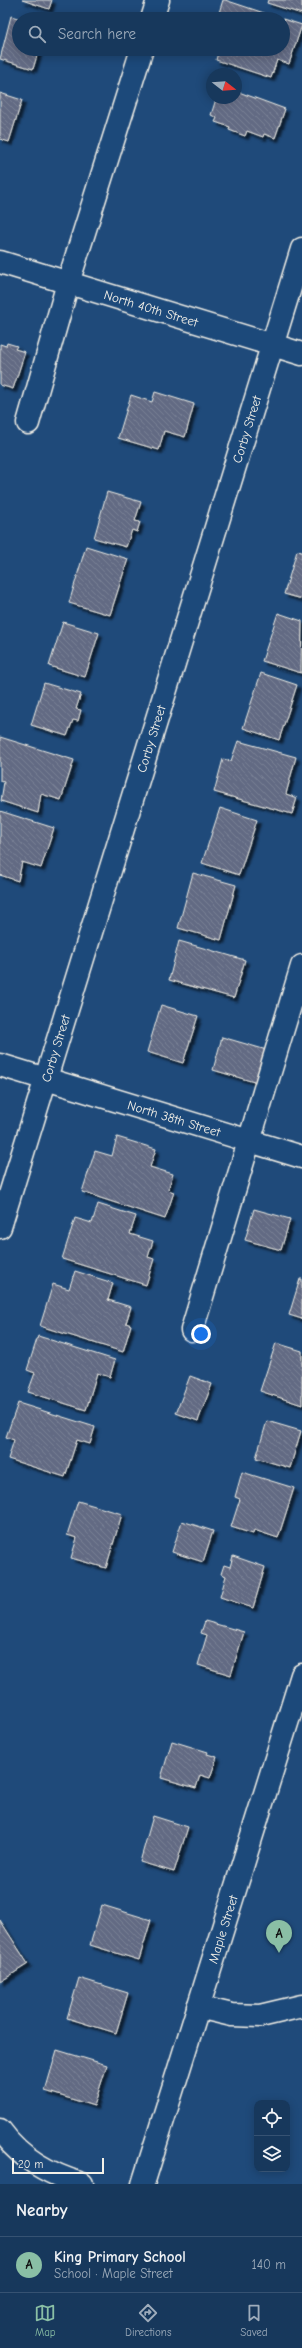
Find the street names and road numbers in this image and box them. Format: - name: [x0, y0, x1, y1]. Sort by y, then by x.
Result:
- street label: North 40th Street: [102, 287, 201, 330]
- street label: Corby Street: [229, 393, 265, 465]
- street label: Corby Street: [134, 702, 169, 774]
- street label: Corby Street: [38, 1012, 73, 1084]
- street label: North 38th Street: [126, 1097, 224, 1140]
- street label: Maple Street: [205, 1892, 241, 1965]

